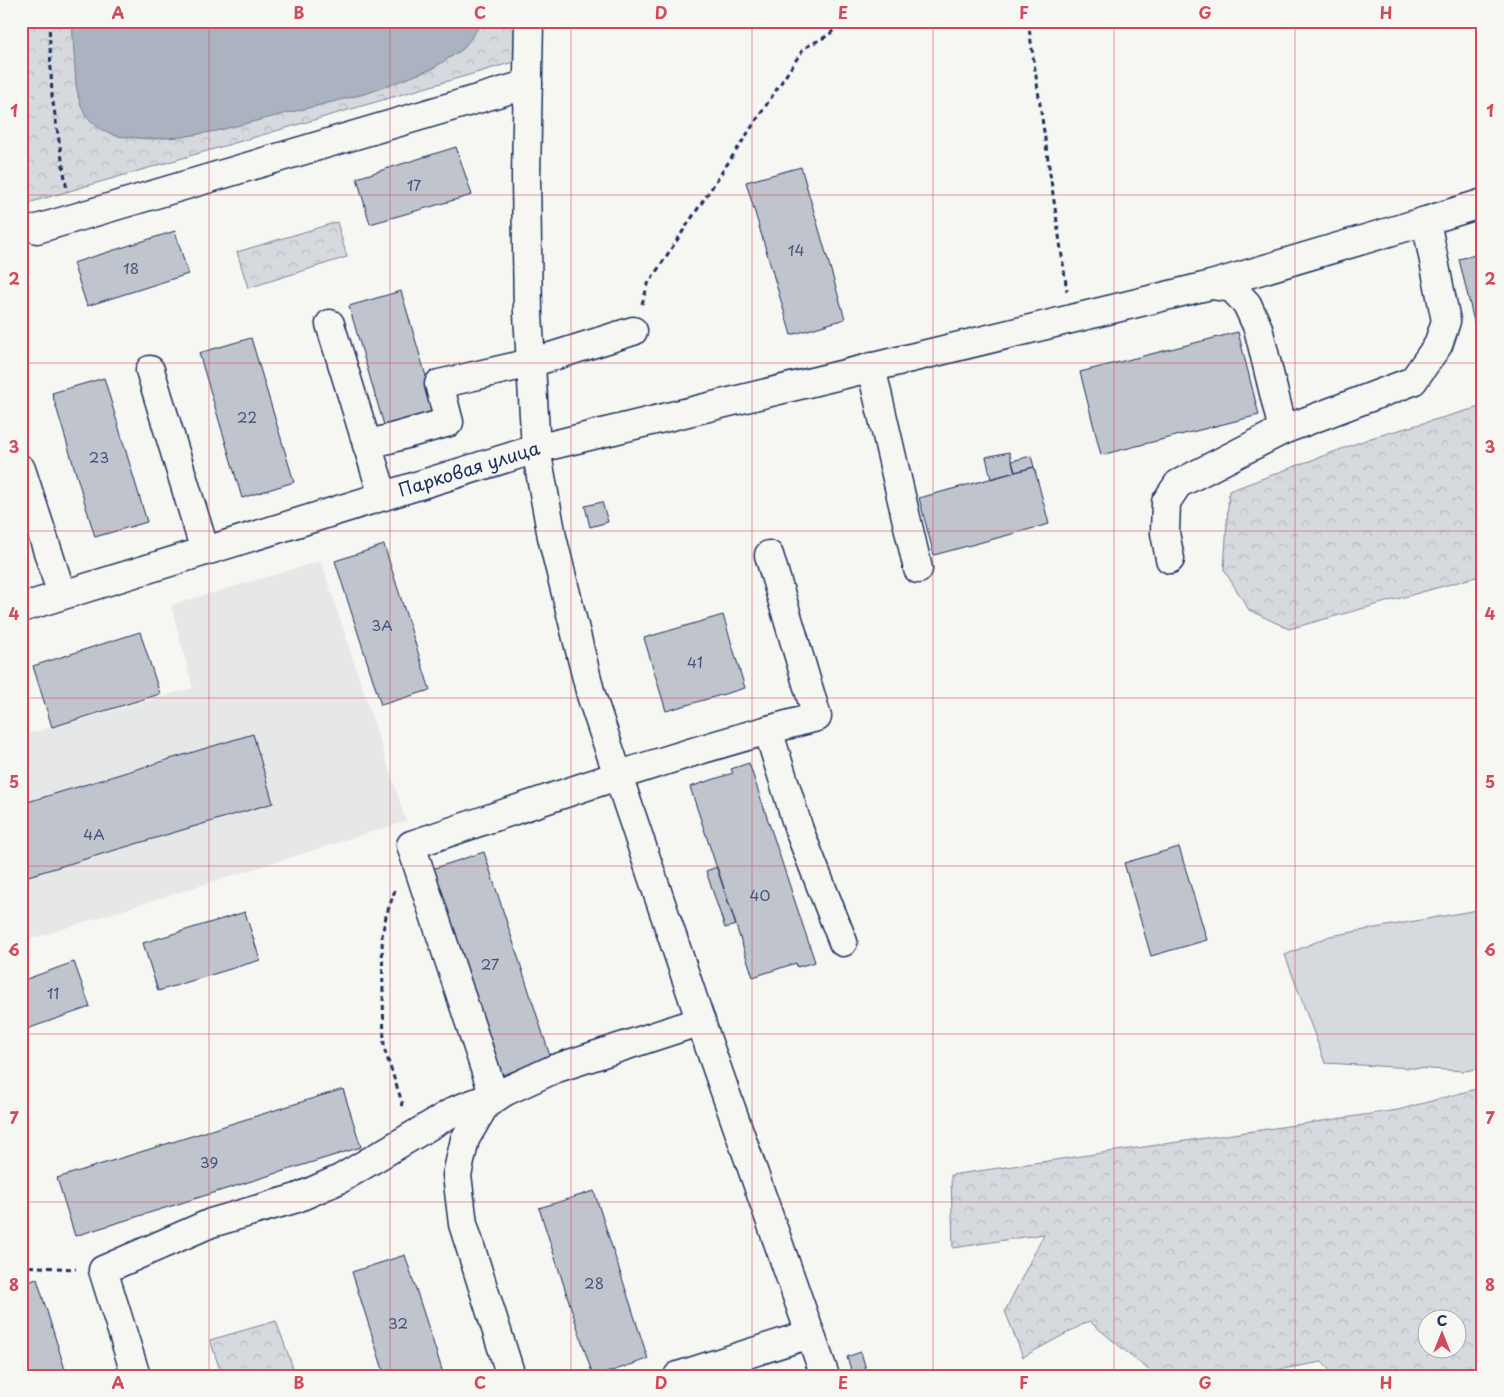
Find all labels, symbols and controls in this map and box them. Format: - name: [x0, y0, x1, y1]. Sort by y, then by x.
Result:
- text: A: [112, 0, 125, 24]
- text: B: [294, 0, 305, 24]
- text: C: [474, 0, 486, 24]
- text: D: [655, 0, 667, 24]
- text: E: [838, 0, 848, 24]
- text: F: [1019, 0, 1029, 24]
- text: G: [1198, 0, 1212, 24]
- text: H: [1380, 0, 1392, 24]
- text: 1: [10, 98, 18, 122]
- text: 1: [1486, 98, 1494, 122]
- house number: 17: [407, 173, 421, 196]
- house number: 14: [788, 238, 804, 261]
- house number: 18: [123, 256, 139, 279]
- text: 2: [8, 266, 20, 290]
- text: 2: [1484, 266, 1496, 290]
- house number: 22: [237, 405, 257, 428]
- street label: Парковая улица: [395, 433, 543, 503]
- text: 3: [9, 434, 19, 458]
- text: 3: [1485, 434, 1495, 458]
- house number: 23: [89, 445, 109, 468]
- text: 4: [9, 601, 20, 625]
- text: 4: [1485, 601, 1496, 625]
- house number: 3А: [371, 613, 393, 636]
- house number: 41: [687, 650, 703, 673]
- text: 5: [9, 769, 19, 793]
- text: 5: [1485, 769, 1495, 793]
- house number: 4А: [83, 822, 105, 845]
- house number: 40: [750, 883, 770, 906]
- text: 6: [8, 937, 20, 961]
- text: 6: [1484, 937, 1496, 961]
- house number: 27: [481, 952, 500, 975]
- house number: 11: [47, 981, 59, 1004]
- text: 7: [9, 1105, 19, 1129]
- text: 7: [1485, 1105, 1495, 1129]
- house number: 39: [200, 1150, 218, 1173]
- house number: 28: [584, 1271, 604, 1294]
- text: 8: [9, 1272, 19, 1296]
- text: 8: [1485, 1272, 1495, 1296]
- north arrow: [1416, 1310, 1466, 1360]
- text: С: [1437, 1310, 1447, 1331]
- house number: 32: [388, 1311, 408, 1334]
- text: A: [112, 1370, 125, 1394]
- text: B: [294, 1370, 305, 1394]
- text: C: [474, 1370, 486, 1394]
- text: D: [655, 1370, 667, 1394]
- text: E: [838, 1370, 848, 1394]
- text: F: [1019, 1370, 1029, 1394]
- text: G: [1198, 1370, 1212, 1394]
- text: H: [1380, 1370, 1392, 1394]

